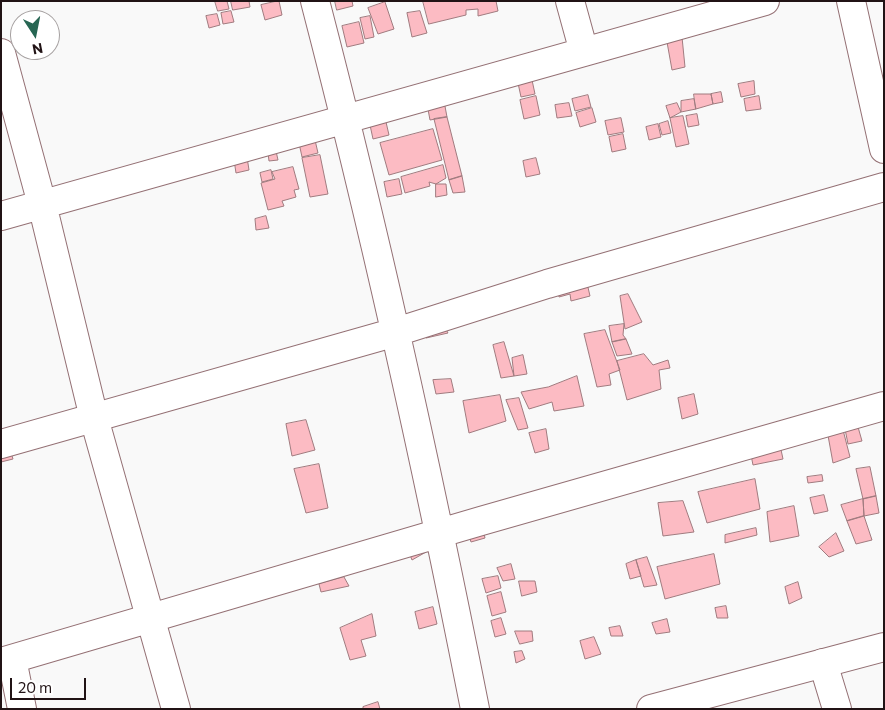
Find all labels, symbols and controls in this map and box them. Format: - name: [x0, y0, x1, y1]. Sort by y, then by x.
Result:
- north arrow: [10, 10, 60, 60]
- text: N: [31, 40, 45, 59]
- scale bar: [12, 668, 89, 700]
- text: 20 m: [18, 678, 52, 696]

